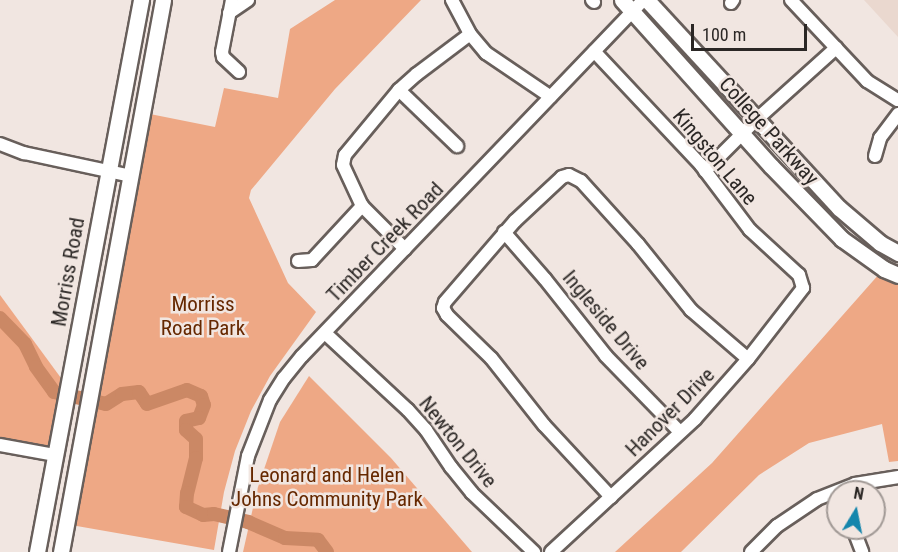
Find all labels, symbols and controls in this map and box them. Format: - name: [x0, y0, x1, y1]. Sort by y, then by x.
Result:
- scale bar: [694, 12, 810, 50]
- text: 100 m: [702, 24, 746, 45]
- street label: College Parkway: [714, 72, 824, 190]
- street label: Kingston Lane: [667, 104, 763, 210]
- street label: Timber Creek Road: [321, 177, 449, 307]
- street label: Morriss Road: [46, 216, 90, 328]
- street label: Ingleside Drive: [557, 265, 655, 375]
- park label: Morriss Road Park: [161, 291, 245, 341]
- street label: Hanover Drive: [620, 362, 720, 462]
- street label: Newton Drive: [414, 391, 502, 493]
- park label: Leonard and Helen Johns Community Park: [231, 462, 423, 512]
- north arrow: [826, 480, 886, 540]
- text: N: [852, 484, 865, 504]

